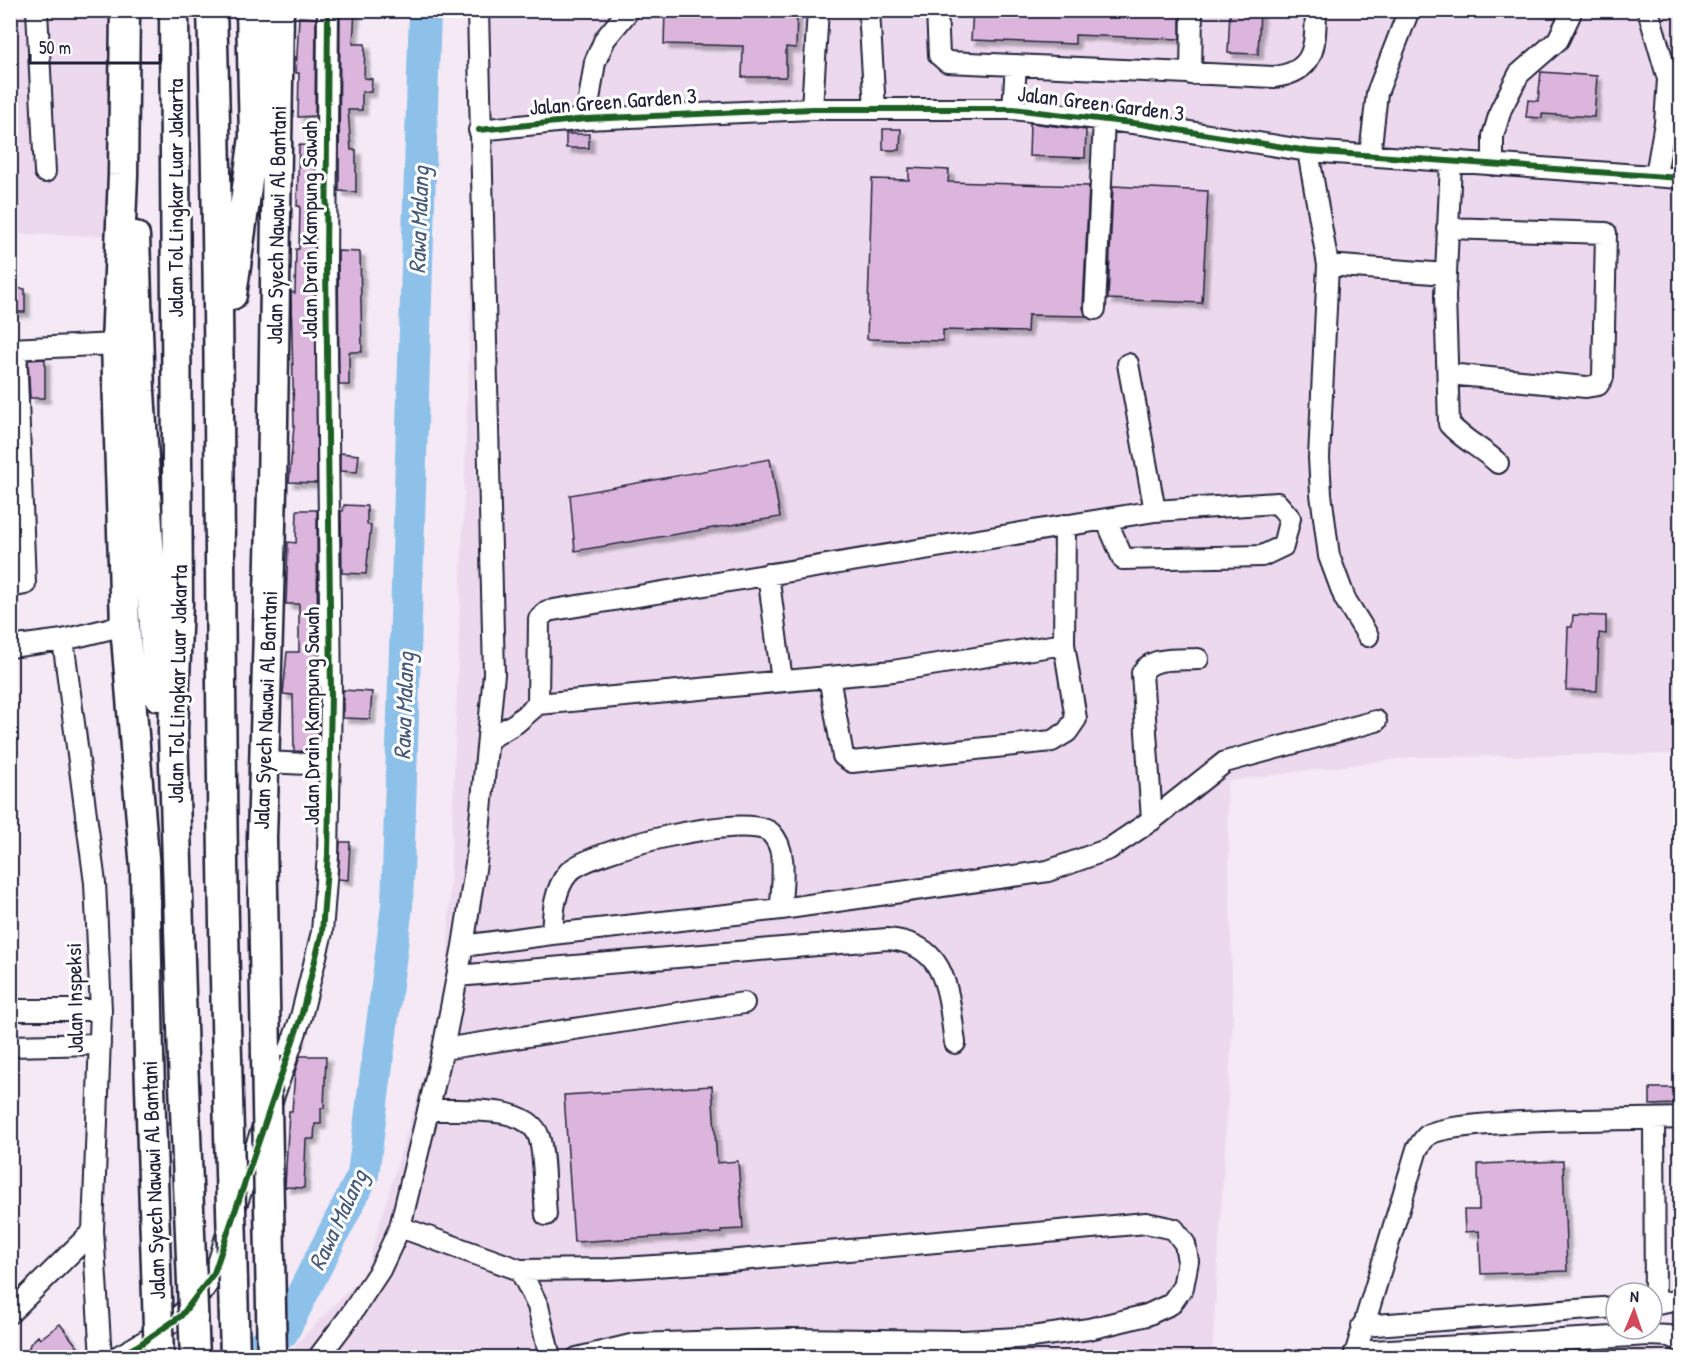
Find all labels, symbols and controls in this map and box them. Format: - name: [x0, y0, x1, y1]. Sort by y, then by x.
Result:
- scale bar: [30, 27, 160, 65]
- text: 50 m: [39, 35, 71, 60]
- street label: Jalan Tol Lingkar Luar Jakarta: [160, 78, 190, 317]
- street label: Jalan Green Garden 3: [1016, 78, 1186, 128]
- street label: Jalan Green Garden 3: [528, 80, 698, 122]
- street label: Jalan Syech Nawawi Al Bantani: [259, 105, 293, 345]
- street label: Jalan Drain Kampung Sawah: [294, 121, 324, 339]
- water label: Rawa Malang: [400, 164, 437, 274]
- street label: Jalan Tol Lingkar Luar Jakarta: [160, 564, 194, 804]
- street label: Jalan Syech Nawawi Al Bantani: [246, 590, 284, 830]
- street label: Jalan Drain Kampung Sawah: [296, 607, 326, 825]
- water label: Rawa Malang: [385, 650, 422, 760]
- street label: Jalan Inspeksi: [58, 942, 90, 1054]
- street label: Jalan Syech Nawawi Al Bantani: [134, 1060, 172, 1300]
- water label: Rawa Malang: [300, 1163, 376, 1275]
- north arrow: [1604, 1281, 1664, 1341]
- text: N: [1630, 1285, 1640, 1307]

